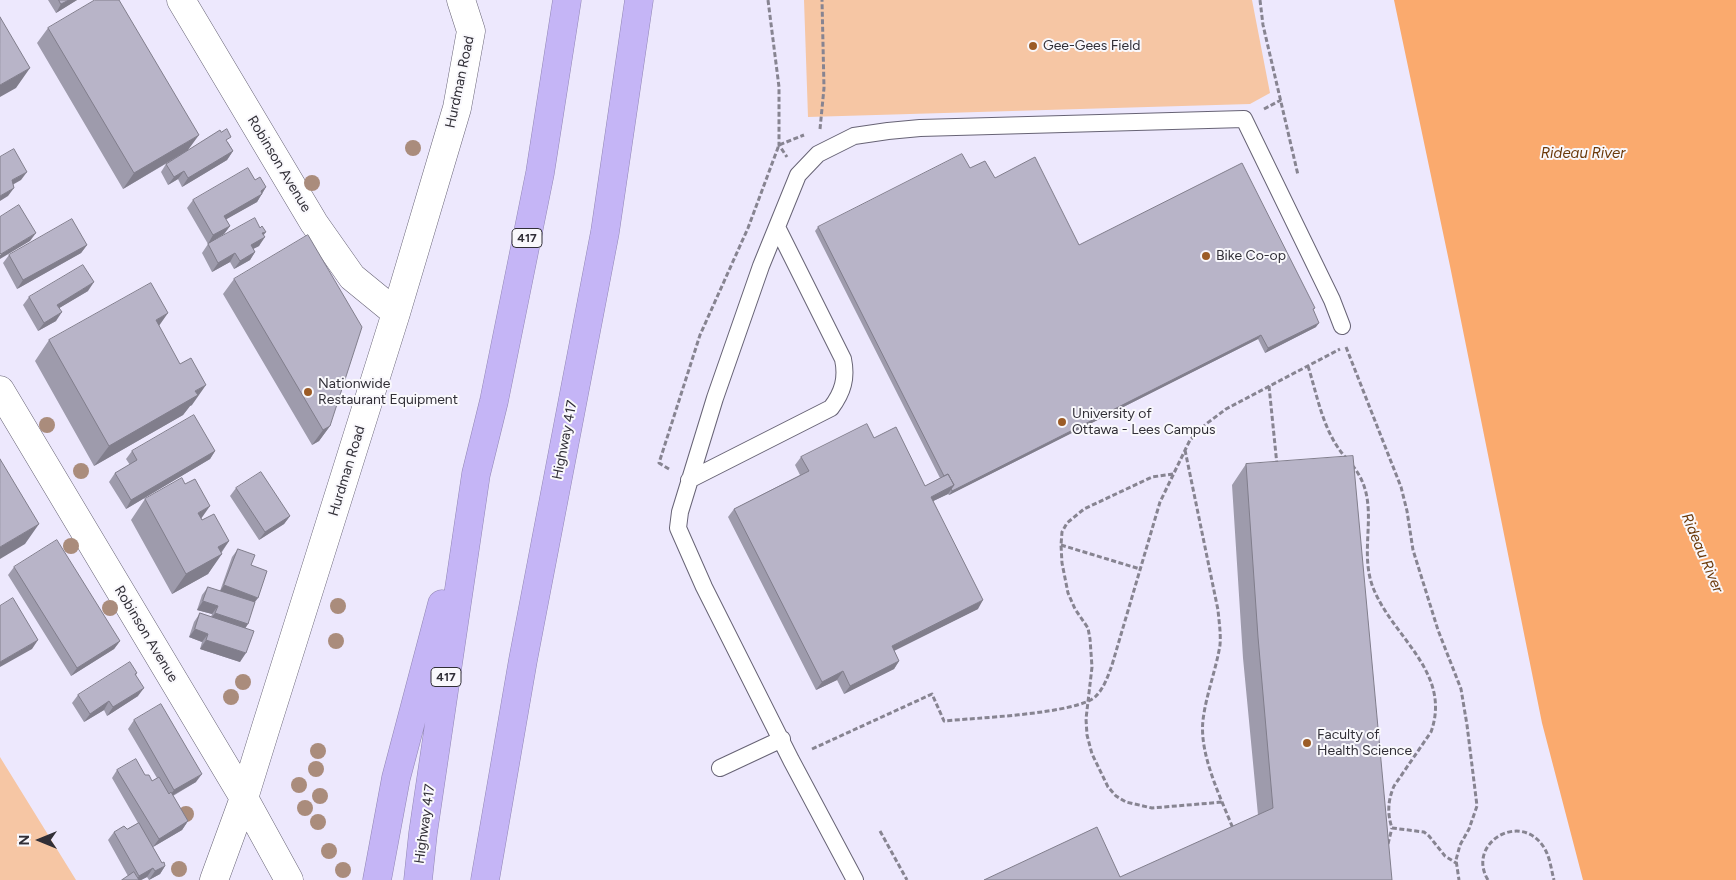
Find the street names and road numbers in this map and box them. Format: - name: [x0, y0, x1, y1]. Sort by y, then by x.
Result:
- street label: Hurdman Road: [442, 34, 478, 130]
- street label: Robinson Avenue: [244, 113, 314, 215]
- road number: 417: [512, 228, 542, 248]
- street label: Highway 417: [549, 399, 581, 481]
- street label: Hurdman Road: [325, 424, 369, 518]
- street label: Robinson Avenue: [111, 583, 181, 685]
- road number: 417: [431, 668, 461, 686]
- street label: Highway 417: [411, 783, 439, 865]

